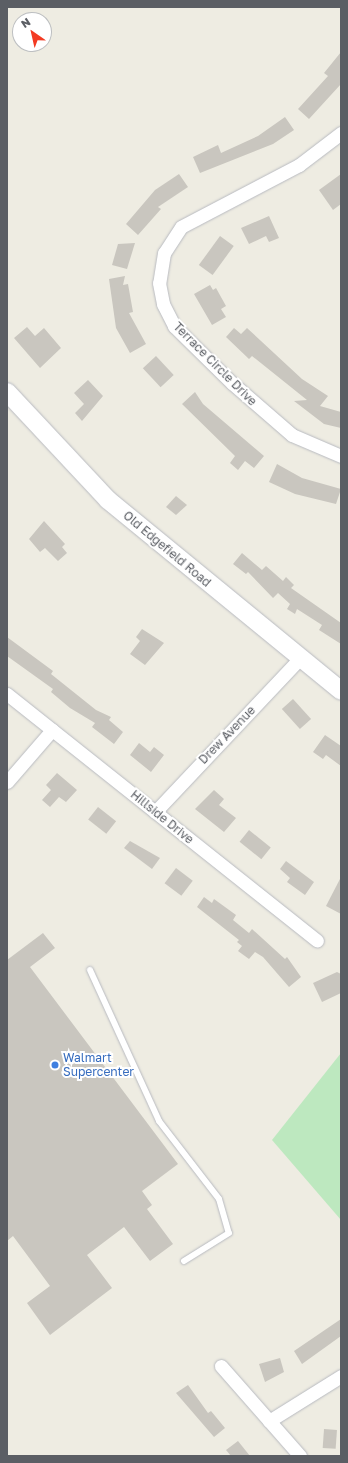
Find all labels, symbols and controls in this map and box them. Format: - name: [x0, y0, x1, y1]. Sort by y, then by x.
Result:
- north arrow: [12, 12, 52, 52]
- text: N: [18, 15, 33, 30]
- street label: Terrace Circle Drive: [170, 319, 260, 409]
- street label: Old Edgefield Road: [120, 508, 214, 590]
- street label: Drew Avenue: [196, 703, 258, 767]
- street label: Hillside Drive: [128, 787, 196, 847]
- place label: Walmart Supercenter: [63, 1051, 134, 1079]
- marker: Walmart Supercenter: [50, 1060, 60, 1070]

